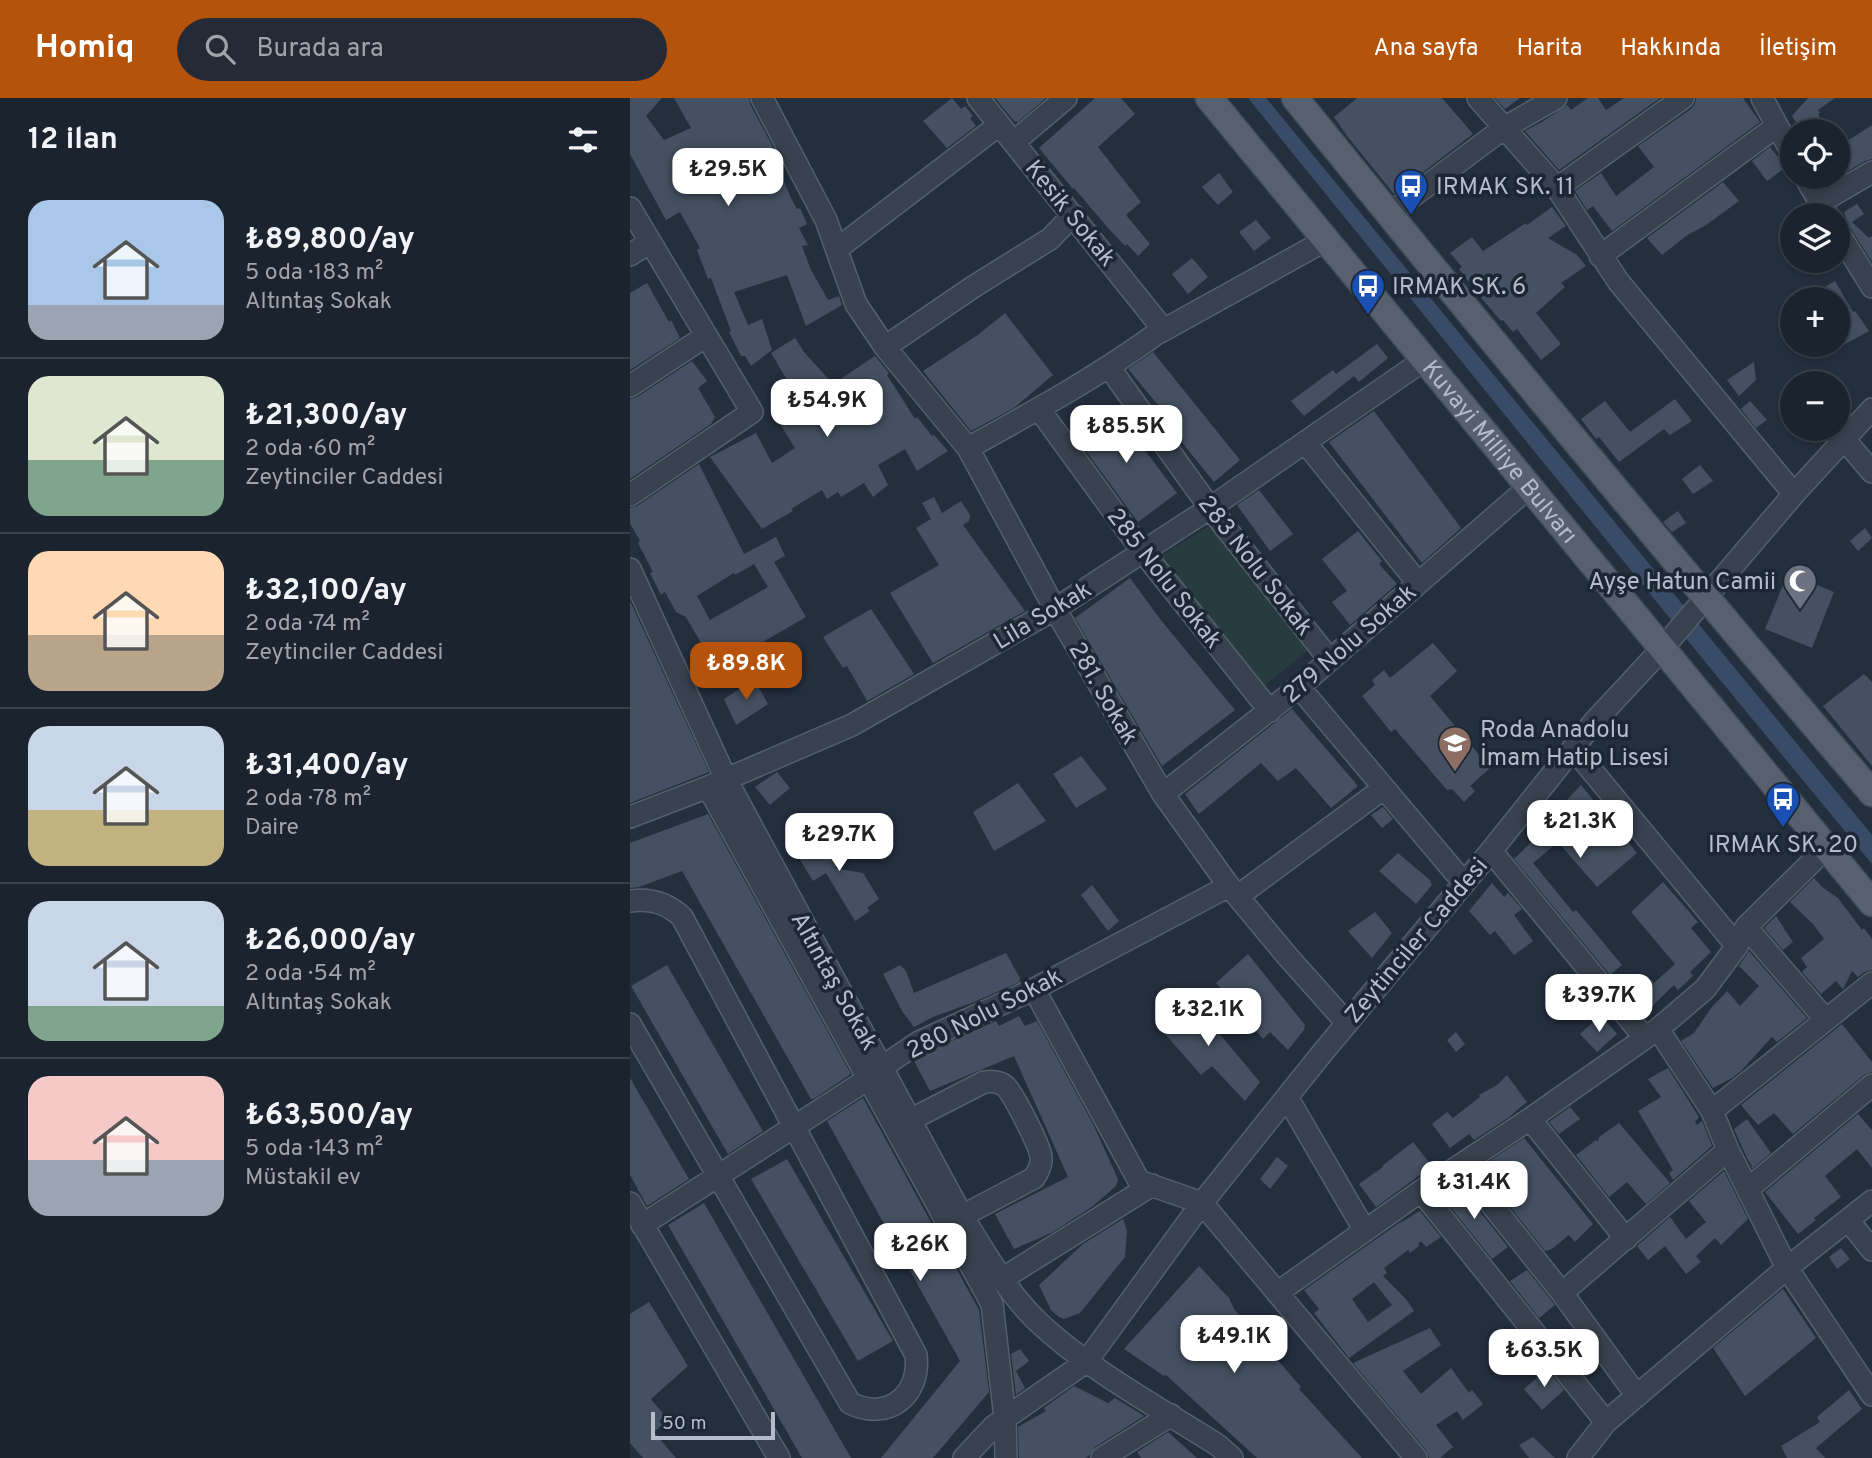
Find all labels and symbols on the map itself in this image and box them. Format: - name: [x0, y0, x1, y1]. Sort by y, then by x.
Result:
- pin: ₺29.5K: [671, 148, 785, 208]
- street label: Kesik Sokak: [1017, 155, 1122, 274]
- bus stop icon: IRMAK SK. 11: [1392, 167, 1430, 216]
- place label: IRMAK SK. 11: [1436, 173, 1574, 203]
- bus stop icon: IRMAK SK. 6: [1349, 267, 1387, 316]
- place label: IRMAK SK. 6: [1392, 273, 1526, 303]
- street label: Kuvayi Milliye Bulvarı: [1414, 355, 1583, 551]
- pin: ₺54.9K: [770, 380, 884, 439]
- pin: ₺85.5K: [1069, 406, 1183, 465]
- street label: 283 Nolu Sokak: [1190, 490, 1319, 643]
- street label: 285 Nolu Sokak: [1099, 503, 1228, 656]
- mosque icon: Ayşe Hatun Camii: [1781, 562, 1819, 611]
- place label: Ayşe Hatun Camii: [1588, 568, 1776, 598]
- street label: Lila Sokak: [989, 576, 1097, 658]
- street label: 279 Nolu Sokak: [1277, 578, 1423, 711]
- street label: 281. Sokak: [1061, 637, 1144, 751]
- pin: ₺89.8K: [689, 642, 803, 702]
- place label: Roda Anadolu İmam Hatip Lisesi: [1480, 716, 1669, 774]
- school or university icon: Roda Anadolu İmam Hatip Lisesi: [1436, 724, 1474, 773]
- bus stop icon: IRMAK SK. 20: [1764, 780, 1802, 829]
- pin: ₺21.3K: [1523, 800, 1637, 860]
- pin: ₺29.7K: [782, 814, 896, 873]
- place label: IRMAK SK. 20: [1708, 831, 1858, 861]
- street label: Zeytinciler Caddesi: [1339, 852, 1496, 1030]
- street label: Altıntaş Sokak: [783, 908, 884, 1056]
- street label: 280 Nolu Sokak: [902, 963, 1068, 1067]
- pin: ₺39.7K: [1542, 974, 1656, 1034]
- pin: ₺32.1K: [1151, 988, 1265, 1048]
- pin: ₺31.4K: [1417, 1162, 1531, 1221]
- pin: ₺26K: [879, 1224, 961, 1283]
- pin: ₺49.1K: [1177, 1316, 1291, 1375]
- pin: ₺63.5K: [1487, 1330, 1601, 1389]
- scale bar: [651, 1409, 775, 1441]

